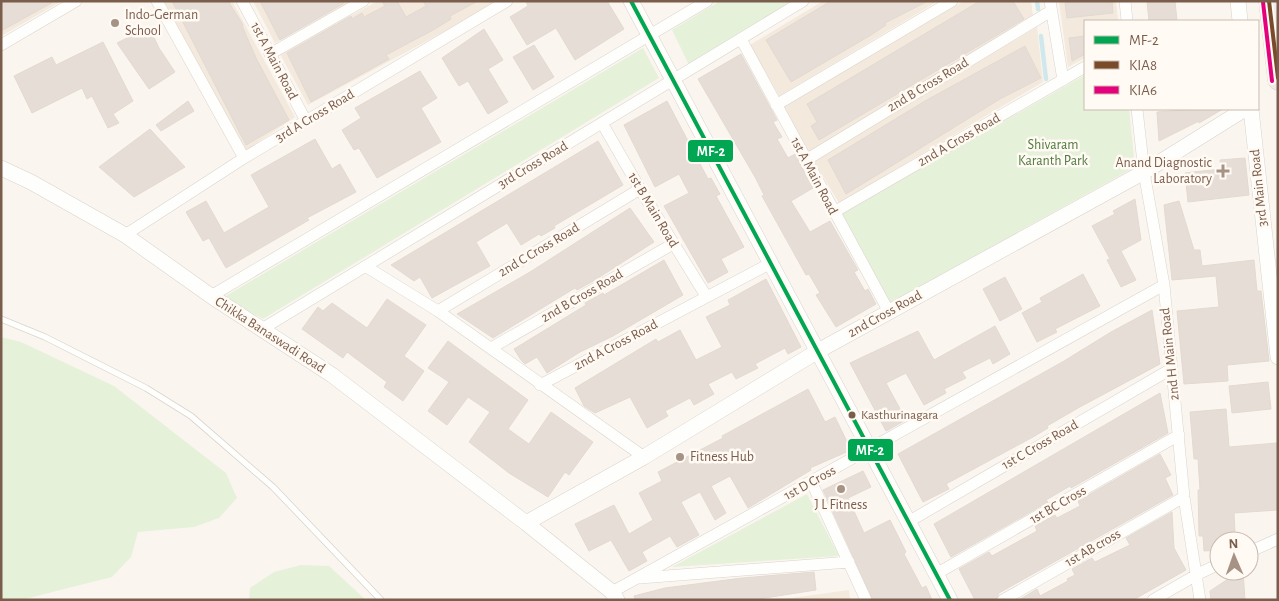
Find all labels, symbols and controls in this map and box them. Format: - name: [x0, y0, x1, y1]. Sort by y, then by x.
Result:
- place label: Indo-German School: [125, 8, 198, 38]
- marker: Indo-German School: [109, 17, 121, 29]
- street label: 1st A Main Road: [248, 20, 300, 102]
- legend: [1084, 20, 1259, 110]
- text: MF-2: [1129, 33, 1159, 48]
- street label: 2nd B Cross Road: [885, 55, 971, 115]
- text: KIA8: [1129, 58, 1157, 73]
- text: KIA6: [1129, 83, 1157, 98]
- street label: 3rd A Cross Road: [273, 87, 357, 145]
- street label: 2nd A Cross Road: [915, 111, 1003, 169]
- street label: 1st A Main Road: [788, 135, 840, 217]
- park label: Shivaram Karanth Park: [1018, 138, 1089, 168]
- street label: 3rd Cross Road: [496, 139, 570, 191]
- line badge: MF-2: [687, 139, 734, 163]
- text: MF-2: [697, 145, 726, 159]
- street label: 3rd Main Road: [1248, 148, 1270, 228]
- place label: Anand Diagnostic Laboratory: [1115, 156, 1213, 186]
- marker: Anand Diagnostic Laboratory: [1216, 164, 1230, 178]
- street label: 1st B Main Road: [625, 170, 681, 250]
- street label: 2nd C Cross Road: [496, 220, 582, 280]
- street label: 2nd B Cross Road: [539, 267, 625, 325]
- street label: 2nd Cross Road: [846, 288, 924, 340]
- street label: Chikka Banaswadi Road: [212, 294, 328, 376]
- street label: 2nd H Main Road: [1158, 307, 1182, 401]
- street label: 2nd A Cross Road: [572, 317, 660, 373]
- place label: Kasthurinagara: [861, 409, 938, 422]
- marker: Kasthurinagara: [847, 410, 857, 420]
- street label: 1st C Cross Road: [1000, 418, 1080, 472]
- line badge: MF-2: [847, 438, 894, 462]
- text: MF-2: [856, 444, 885, 458]
- place label: Fitness Hub: [690, 450, 754, 464]
- marker: Fitness Hub: [674, 451, 686, 463]
- street label: 1st D Cross: [782, 463, 838, 503]
- marker: J L Fitness: [835, 483, 847, 495]
- street label: 1st BC Cross: [1027, 483, 1089, 527]
- place label: J L Fitness: [815, 498, 867, 512]
- street label: 1st AB cross: [1063, 527, 1123, 569]
- north arrow: [1209, 531, 1259, 581]
- text: N: [1228, 537, 1239, 551]

